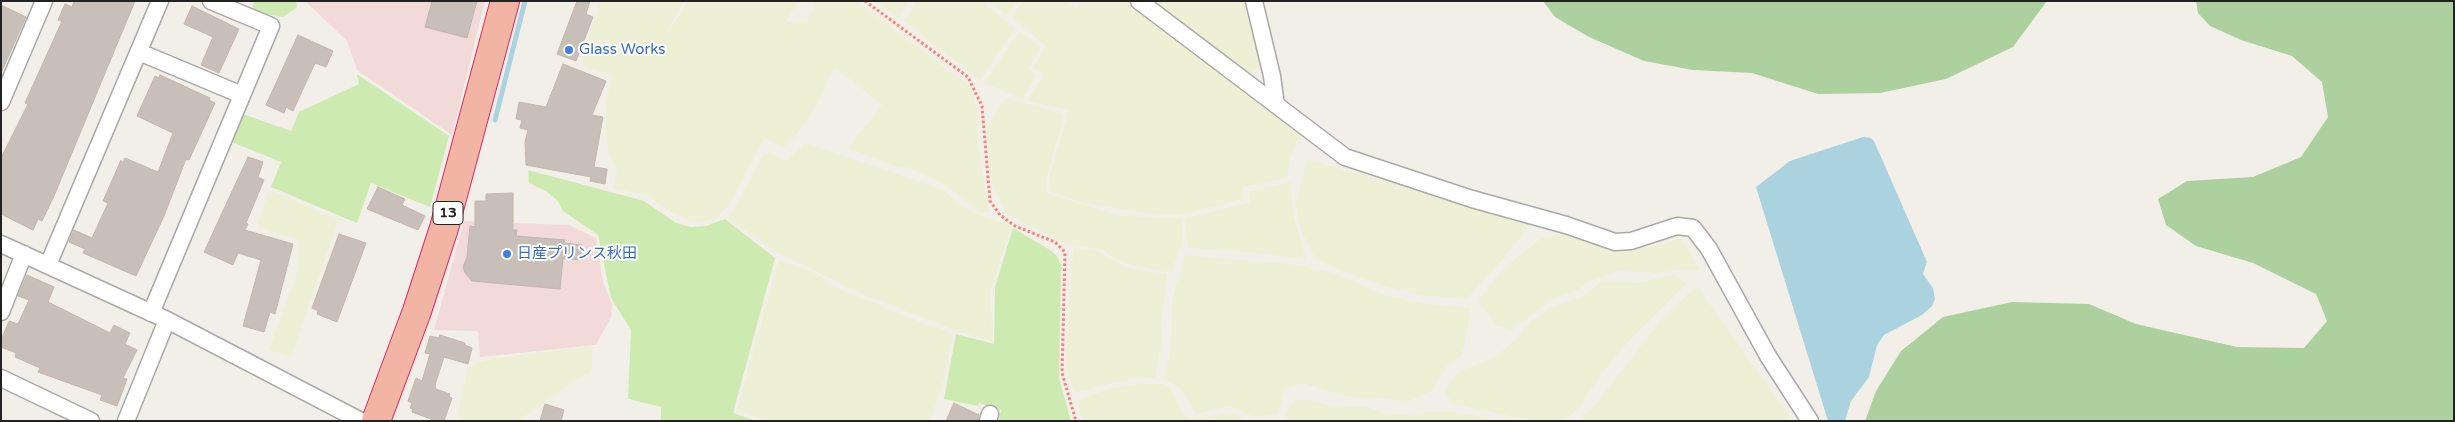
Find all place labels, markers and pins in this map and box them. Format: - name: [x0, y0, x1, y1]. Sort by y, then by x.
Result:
- place label: Glass Works: [579, 41, 665, 59]
- marker: Glass Works: [563, 44, 575, 56]
- place label: 日産プリンス秋田: [517, 245, 637, 263]
- marker: 日産プリンス秋田: [501, 248, 513, 260]

